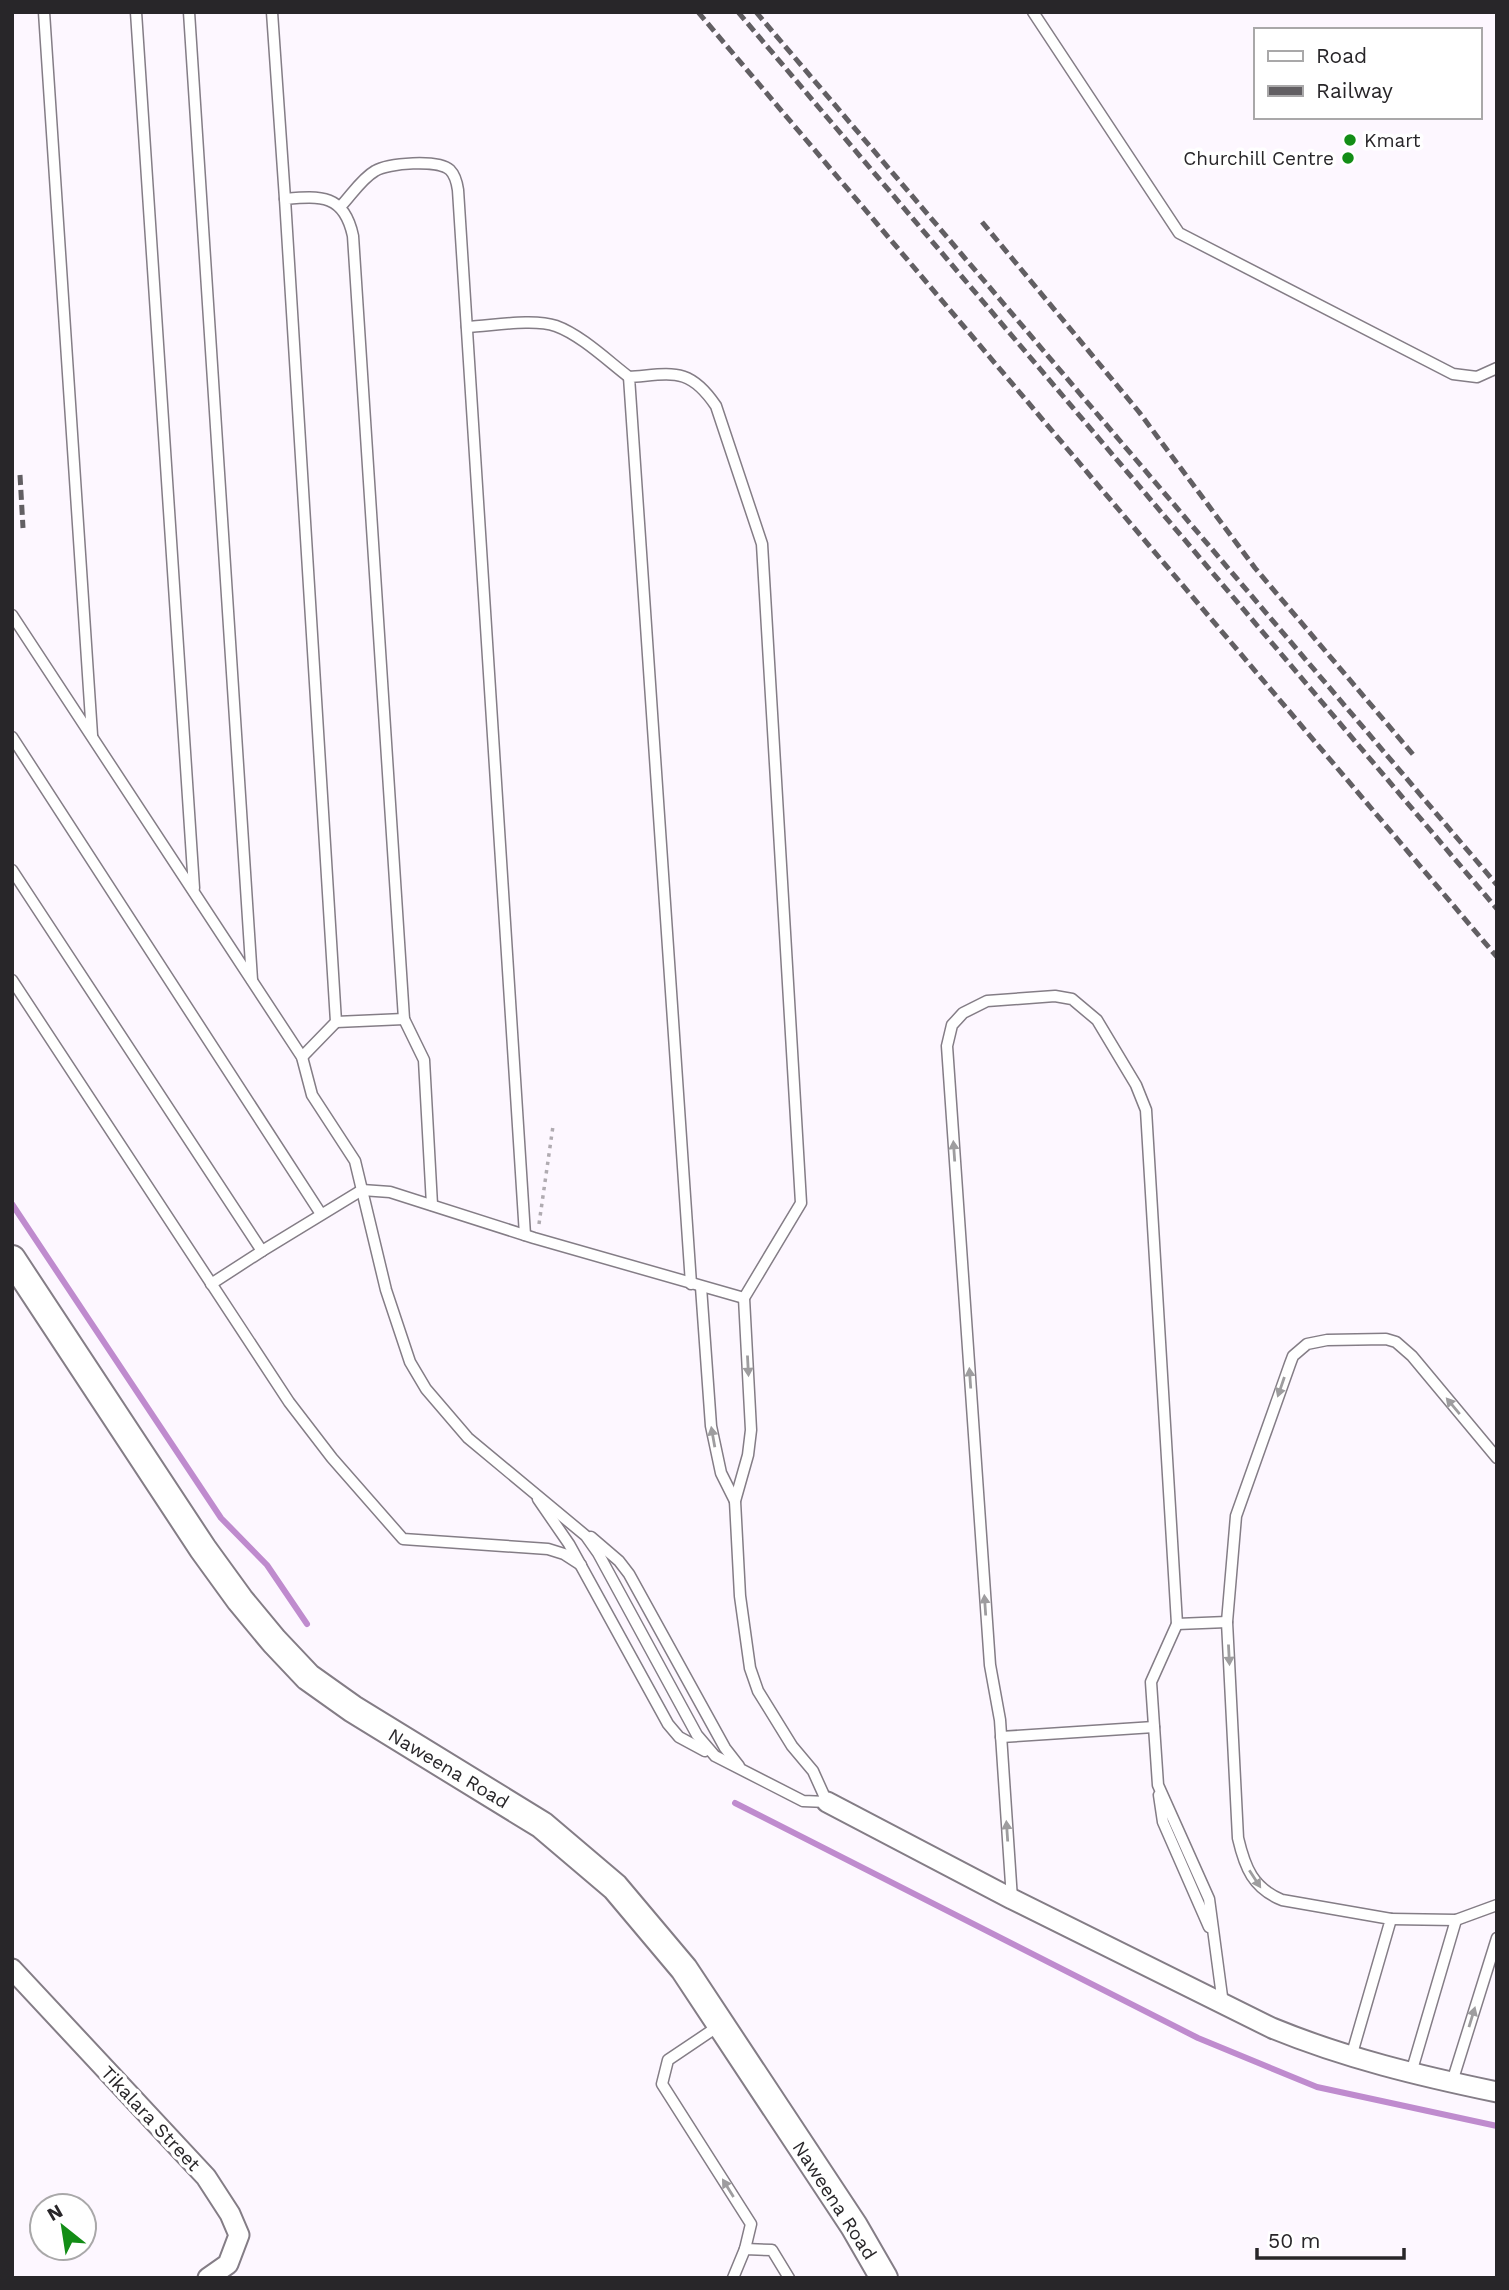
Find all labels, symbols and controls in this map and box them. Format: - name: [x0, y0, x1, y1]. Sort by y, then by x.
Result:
- legend: [1254, 28, 1481, 119]
- text: Road: [1316, 43, 1367, 68]
- text: Railway: [1316, 78, 1393, 103]
- place label: Kmart: [1364, 129, 1421, 152]
- marker: Kmart: [1342, 132, 1358, 148]
- place label: Churchill Centre: [1183, 147, 1334, 170]
- marker: Churchill Centre: [1340, 150, 1356, 166]
- one-way arrow: [948, 1140, 959, 1162]
- one-way arrow: [742, 1355, 753, 1377]
- one-way arrow: [964, 1367, 975, 1389]
- one-way arrow: [1275, 1376, 1286, 1397]
- one-way arrow: [1446, 1397, 1461, 1415]
- one-way arrow: [707, 1426, 718, 1448]
- one-way arrow: [980, 1594, 991, 1616]
- one-way arrow: [1224, 1644, 1235, 1666]
- street label: Naweena Road: [384, 1723, 513, 1814]
- one-way arrow: [1001, 1820, 1012, 1842]
- one-way arrow: [1248, 1869, 1261, 1889]
- one-way arrow: [1468, 2007, 1478, 2028]
- street label: Tikalara Street: [96, 2061, 205, 2176]
- street label: Naweena Road: [788, 2137, 881, 2264]
- one-way arrow: [721, 2179, 734, 2198]
- north arrow: [28, 2192, 98, 2262]
- text: N: [43, 2199, 67, 2226]
- scale bar: [1257, 2216, 1404, 2260]
- text: 50 m: [1268, 2228, 1320, 2253]

